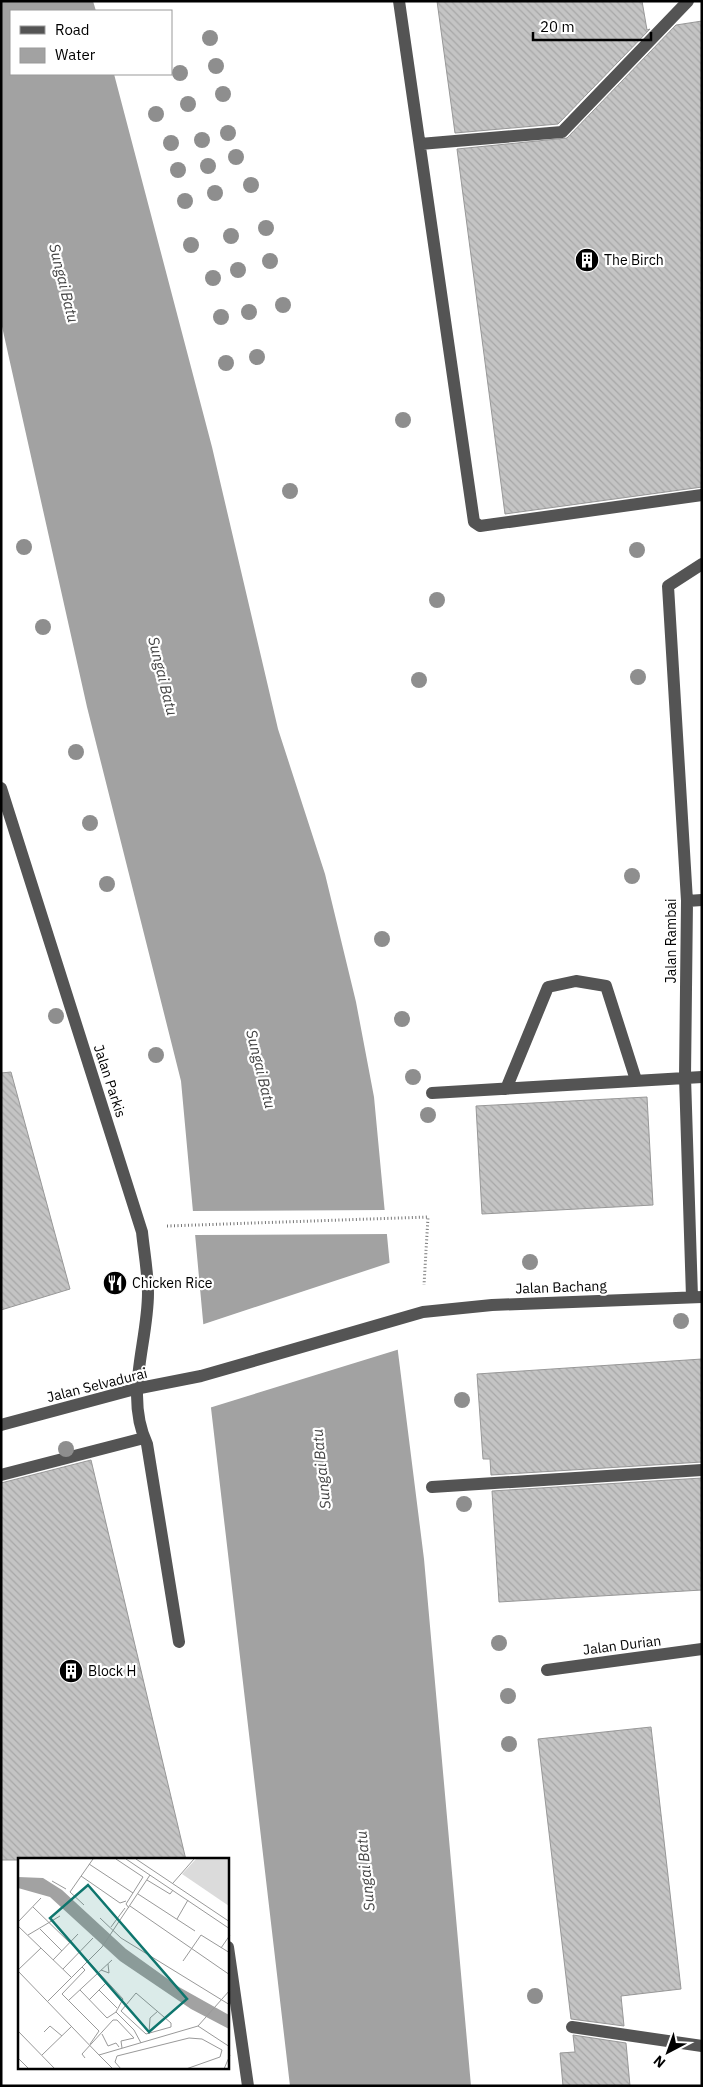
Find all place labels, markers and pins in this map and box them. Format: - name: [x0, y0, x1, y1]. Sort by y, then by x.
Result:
- building icon: The Birch: [574, 247, 600, 273]
- place label: The Birch: [604, 251, 664, 269]
- restaurant icon: Chicken Rice: [102, 1270, 128, 1296]
- place label: Chicken Rice: [132, 1274, 213, 1292]
- building icon: Block H: [58, 1658, 84, 1684]
- place label: Block H: [88, 1662, 136, 1680]

